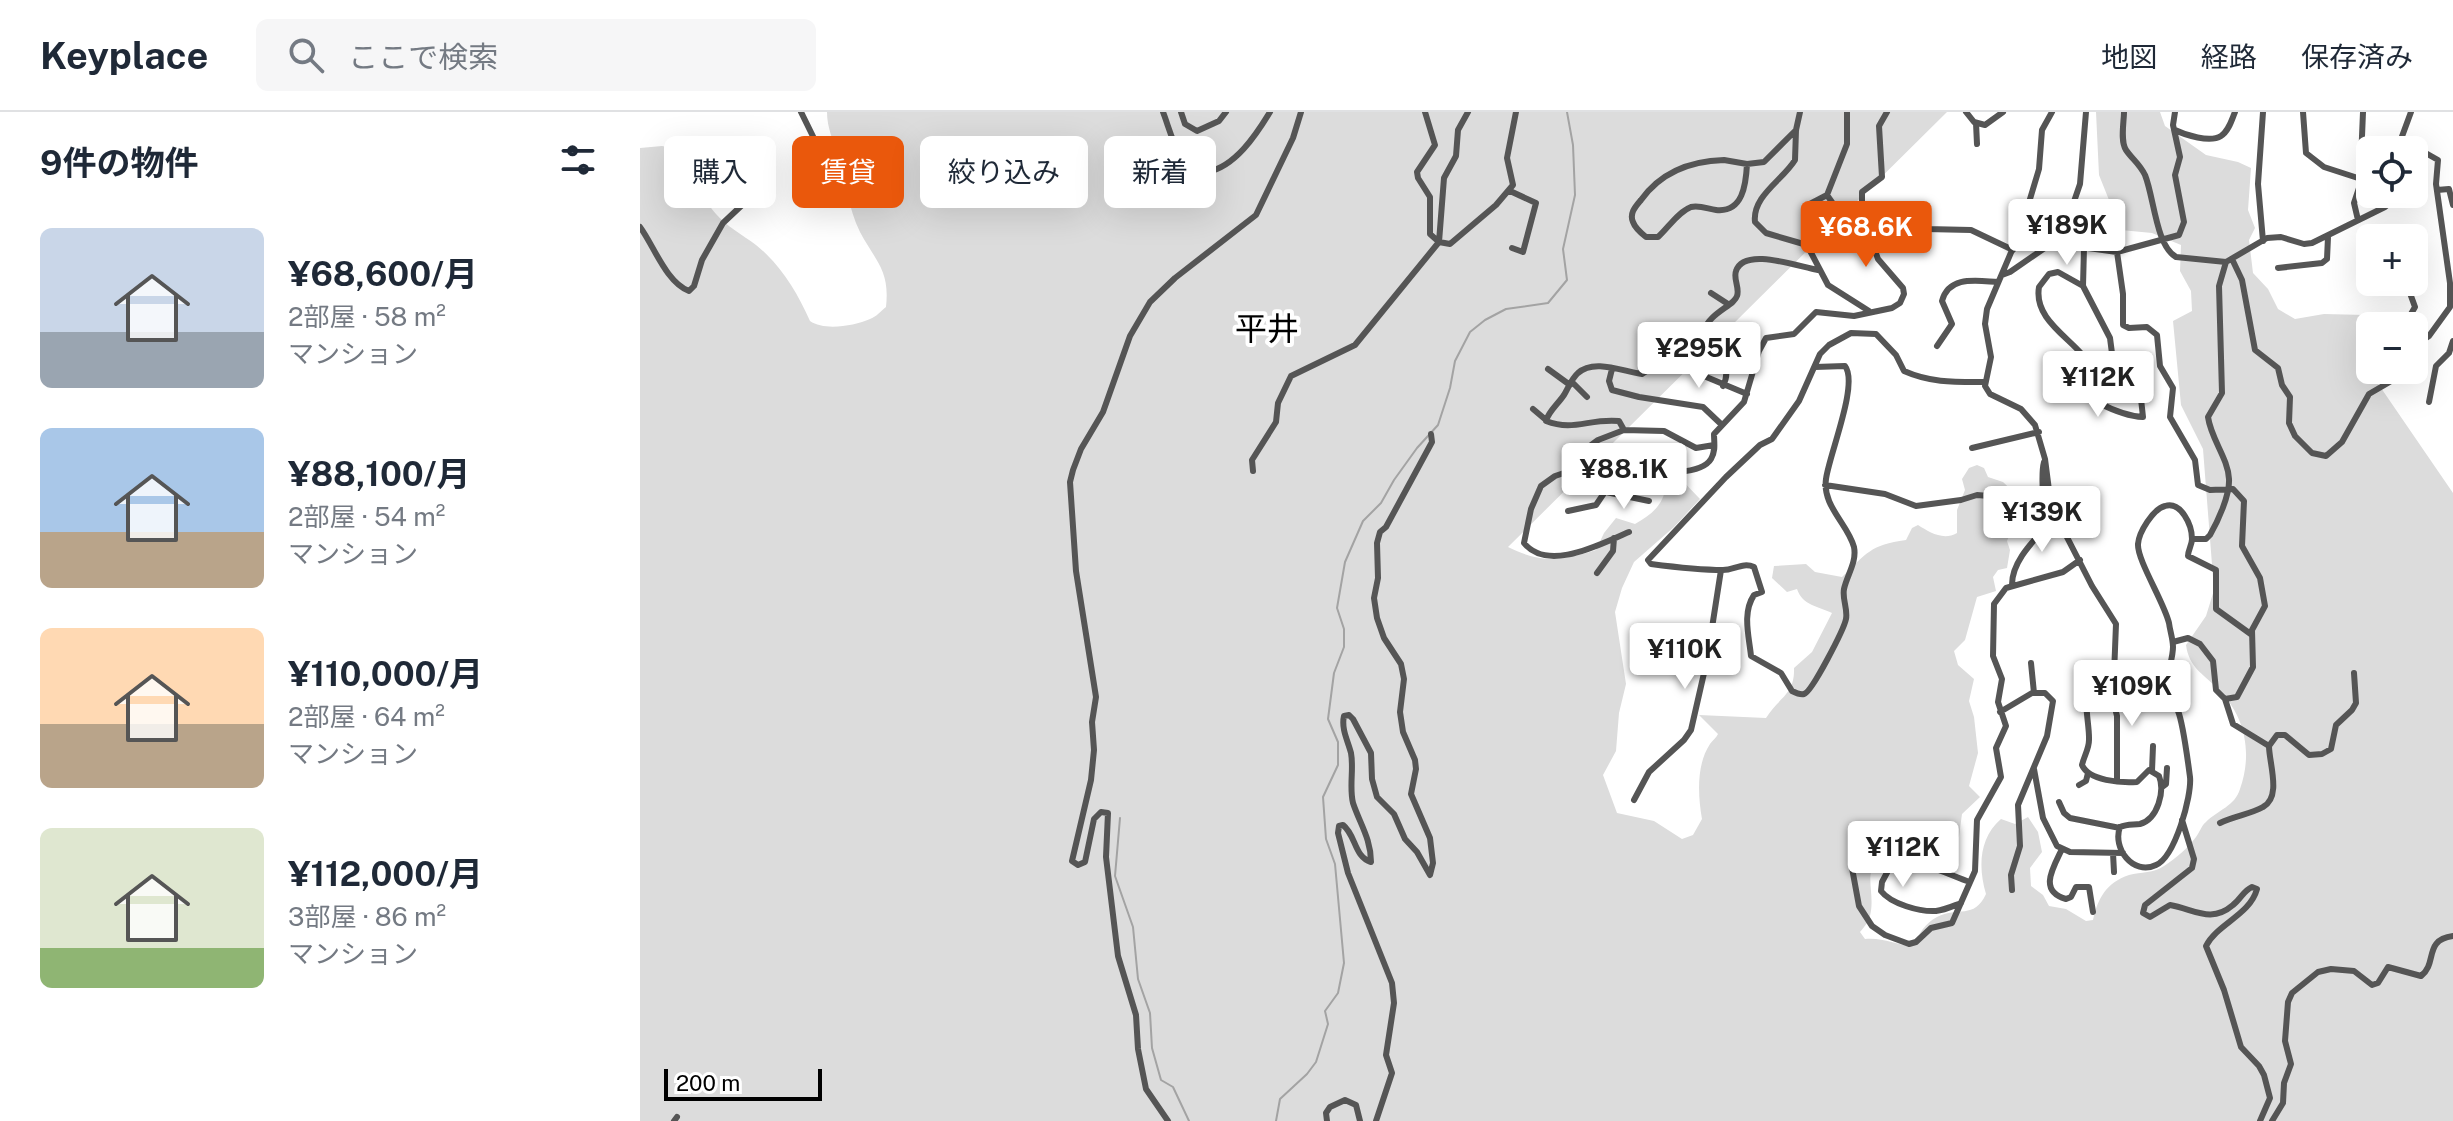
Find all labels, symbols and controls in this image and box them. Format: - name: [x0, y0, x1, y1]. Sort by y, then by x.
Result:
- search box: [256, 19, 816, 91]
- text: Keyplace: [40, 33, 208, 78]
- icon: search: [284, 33, 328, 77]
- text: ここで検索: [348, 39, 498, 75]
- text: 地図: [2101, 40, 2157, 73]
- text: 経路: [2201, 40, 2257, 73]
- text: 保存済み: [2301, 40, 2413, 73]
- chip: 購入: [664, 136, 776, 208]
- chip: 賃貸: [792, 136, 904, 208]
- chip: 絞り込み: [920, 136, 1088, 208]
- chip: 新着: [1104, 136, 1216, 208]
- map controls: [2356, 136, 2428, 384]
- button: locate: [2356, 136, 2428, 208]
- icon: filters: [556, 138, 600, 182]
- text: 9件の物件: [40, 143, 198, 183]
- pin: ¥189K: [2011, 199, 2123, 267]
- pin: ¥68.6K: [1801, 201, 1931, 269]
- text: ¥189K: [2026, 209, 2108, 240]
- text: ¥68.6K: [1819, 211, 1913, 242]
- button: +: [2356, 224, 2428, 296]
- text: ¥68,600/月: [288, 254, 478, 294]
- icon: home: [104, 260, 200, 356]
- text: 2部屋 · 58 m²: [288, 301, 446, 332]
- district label: 平井: [1235, 310, 1299, 347]
- button: −: [2356, 312, 2428, 384]
- pin: ¥295K: [1643, 322, 1755, 390]
- text: ¥295K: [1656, 332, 1742, 363]
- text: マンション: [288, 338, 418, 369]
- pin: ¥112K: [2042, 351, 2154, 419]
- text: ¥112K: [2061, 361, 2135, 392]
- pin: ¥88.1K: [1559, 443, 1689, 511]
- text: ¥88.1K: [1580, 453, 1668, 484]
- text: ¥88,100/月: [288, 454, 471, 494]
- icon: home: [104, 460, 200, 556]
- pin: ¥139K: [1986, 486, 2098, 554]
- text: ¥139K: [2001, 496, 2083, 527]
- text: 2部屋 · 54 m²: [288, 501, 445, 532]
- text: マンション: [288, 538, 418, 569]
- pin: ¥110K: [1629, 623, 1741, 691]
- text: ¥110K: [1648, 633, 1722, 664]
- text: ¥110,000/月: [288, 654, 483, 694]
- icon: home: [104, 660, 200, 756]
- pin: ¥109K: [2076, 660, 2188, 728]
- text: ¥109K: [2092, 670, 2172, 701]
- text: 2部屋 · 64 m²: [288, 701, 445, 732]
- text: マンション: [288, 738, 418, 769]
- pin: ¥112K: [1847, 821, 1959, 889]
- text: ¥112K: [1866, 831, 1940, 862]
- text: ¥112,000/月: [288, 854, 483, 894]
- icon: home: [104, 860, 200, 956]
- text: 3部屋 · 86 m²: [288, 901, 446, 932]
- text: マンション: [288, 938, 418, 969]
- scale bar: [664, 1065, 822, 1101]
- text: 200 m: [676, 1070, 740, 1096]

